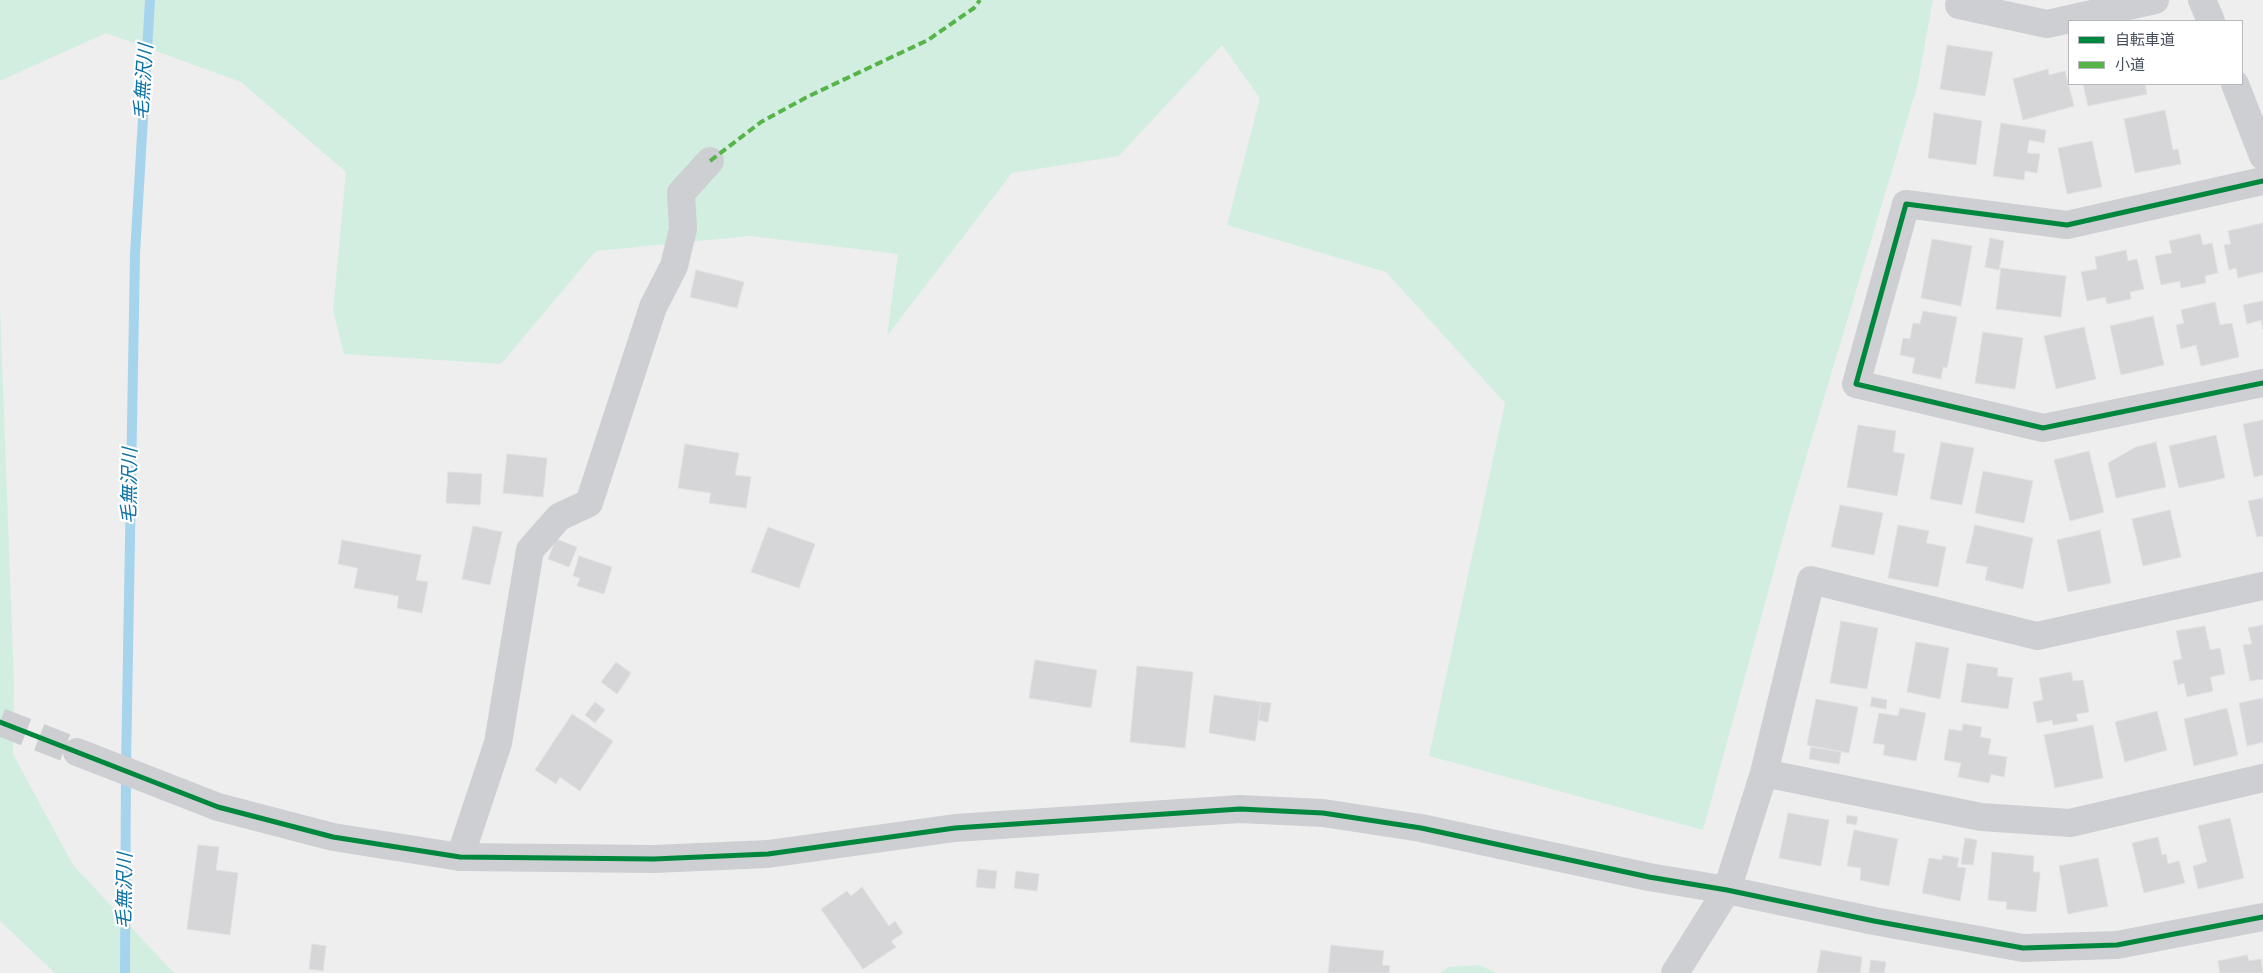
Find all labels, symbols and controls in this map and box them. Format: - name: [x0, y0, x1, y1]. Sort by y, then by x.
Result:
- legend: [2068, 20, 2243, 85]
- text: 自転車道: [2115, 29, 2175, 50]
- water label: 毛無沢川: [131, 43, 159, 121]
- text: 小道: [2115, 54, 2145, 75]
- water label: 毛無沢川: [119, 448, 143, 524]
- water label: 毛無沢川: [114, 853, 138, 929]

